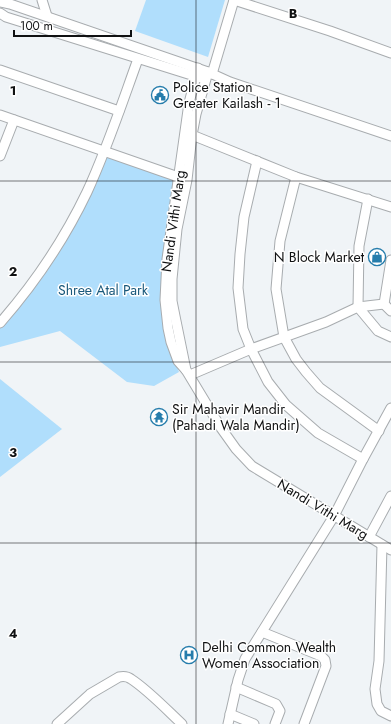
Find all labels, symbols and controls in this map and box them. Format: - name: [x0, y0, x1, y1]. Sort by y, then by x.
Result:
- text: B: [289, 4, 298, 23]
- scale bar: [14, 12, 131, 38]
- text: 100 m: [20, 17, 53, 35]
- place label: Police Station Greater Kailash - 1: [173, 77, 281, 113]
- text: 1: [10, 81, 16, 100]
- public building icon: Police Station Greater Kailash - 1: [150, 85, 170, 105]
- street label: Nandi Vithi Marg: [156, 169, 190, 273]
- place label: N Block Market: [274, 247, 365, 267]
- shop icon: N Block Market: [367, 247, 387, 267]
- text: 2: [9, 262, 17, 281]
- park label: Shree Atal Park: [58, 280, 149, 300]
- place label: Sir Mahavir Mandir (Pahadi Wala Mandir): [172, 399, 300, 435]
- temple icon: Sir Mahavir Mandir (Pahadi Wala Mandir): [149, 407, 169, 427]
- text: 3: [9, 443, 17, 462]
- street label: Nandi Vithi Marg: [274, 474, 372, 544]
- text: 4: [8, 624, 18, 643]
- place label: Delhi Common Wealth Women Association: [202, 637, 336, 673]
- hospital icon: Delhi Common Wealth Women Association: [179, 645, 199, 665]

